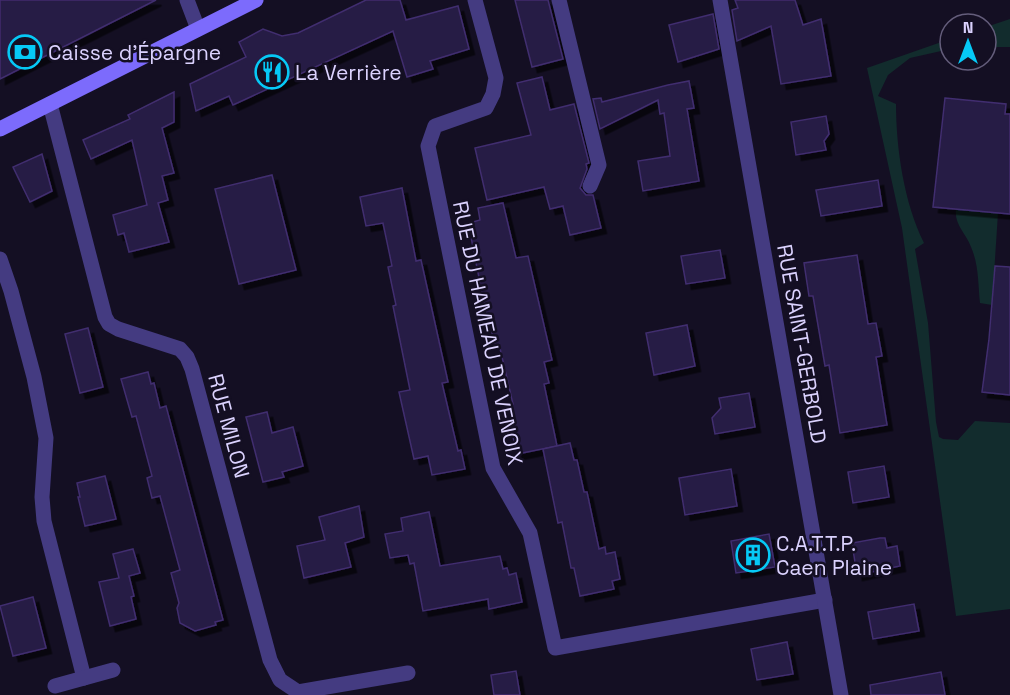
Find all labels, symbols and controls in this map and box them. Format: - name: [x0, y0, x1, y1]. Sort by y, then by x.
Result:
- north arrow: [938, 12, 998, 72]
- text: N: [963, 17, 973, 38]
- bank icon: Caisse d'Épargne: [7, 34, 43, 70]
- place label: Caisse d'Épargne: [48, 39, 221, 66]
- restaurant icon: La Verrière: [254, 54, 290, 90]
- place label: La Verrière: [295, 59, 402, 86]
- street label: RUE DU HAMEAU DE VENOIX: [447, 198, 529, 468]
- street label: RUE SAINT-GERBOLD: [771, 242, 833, 446]
- street label: RUE MILON: [202, 371, 256, 481]
- place label: C.A.T.T.P. Caen Plaine: [776, 530, 892, 581]
- building icon: C.A.T.T.P. Caen Plaine: [735, 537, 771, 573]

